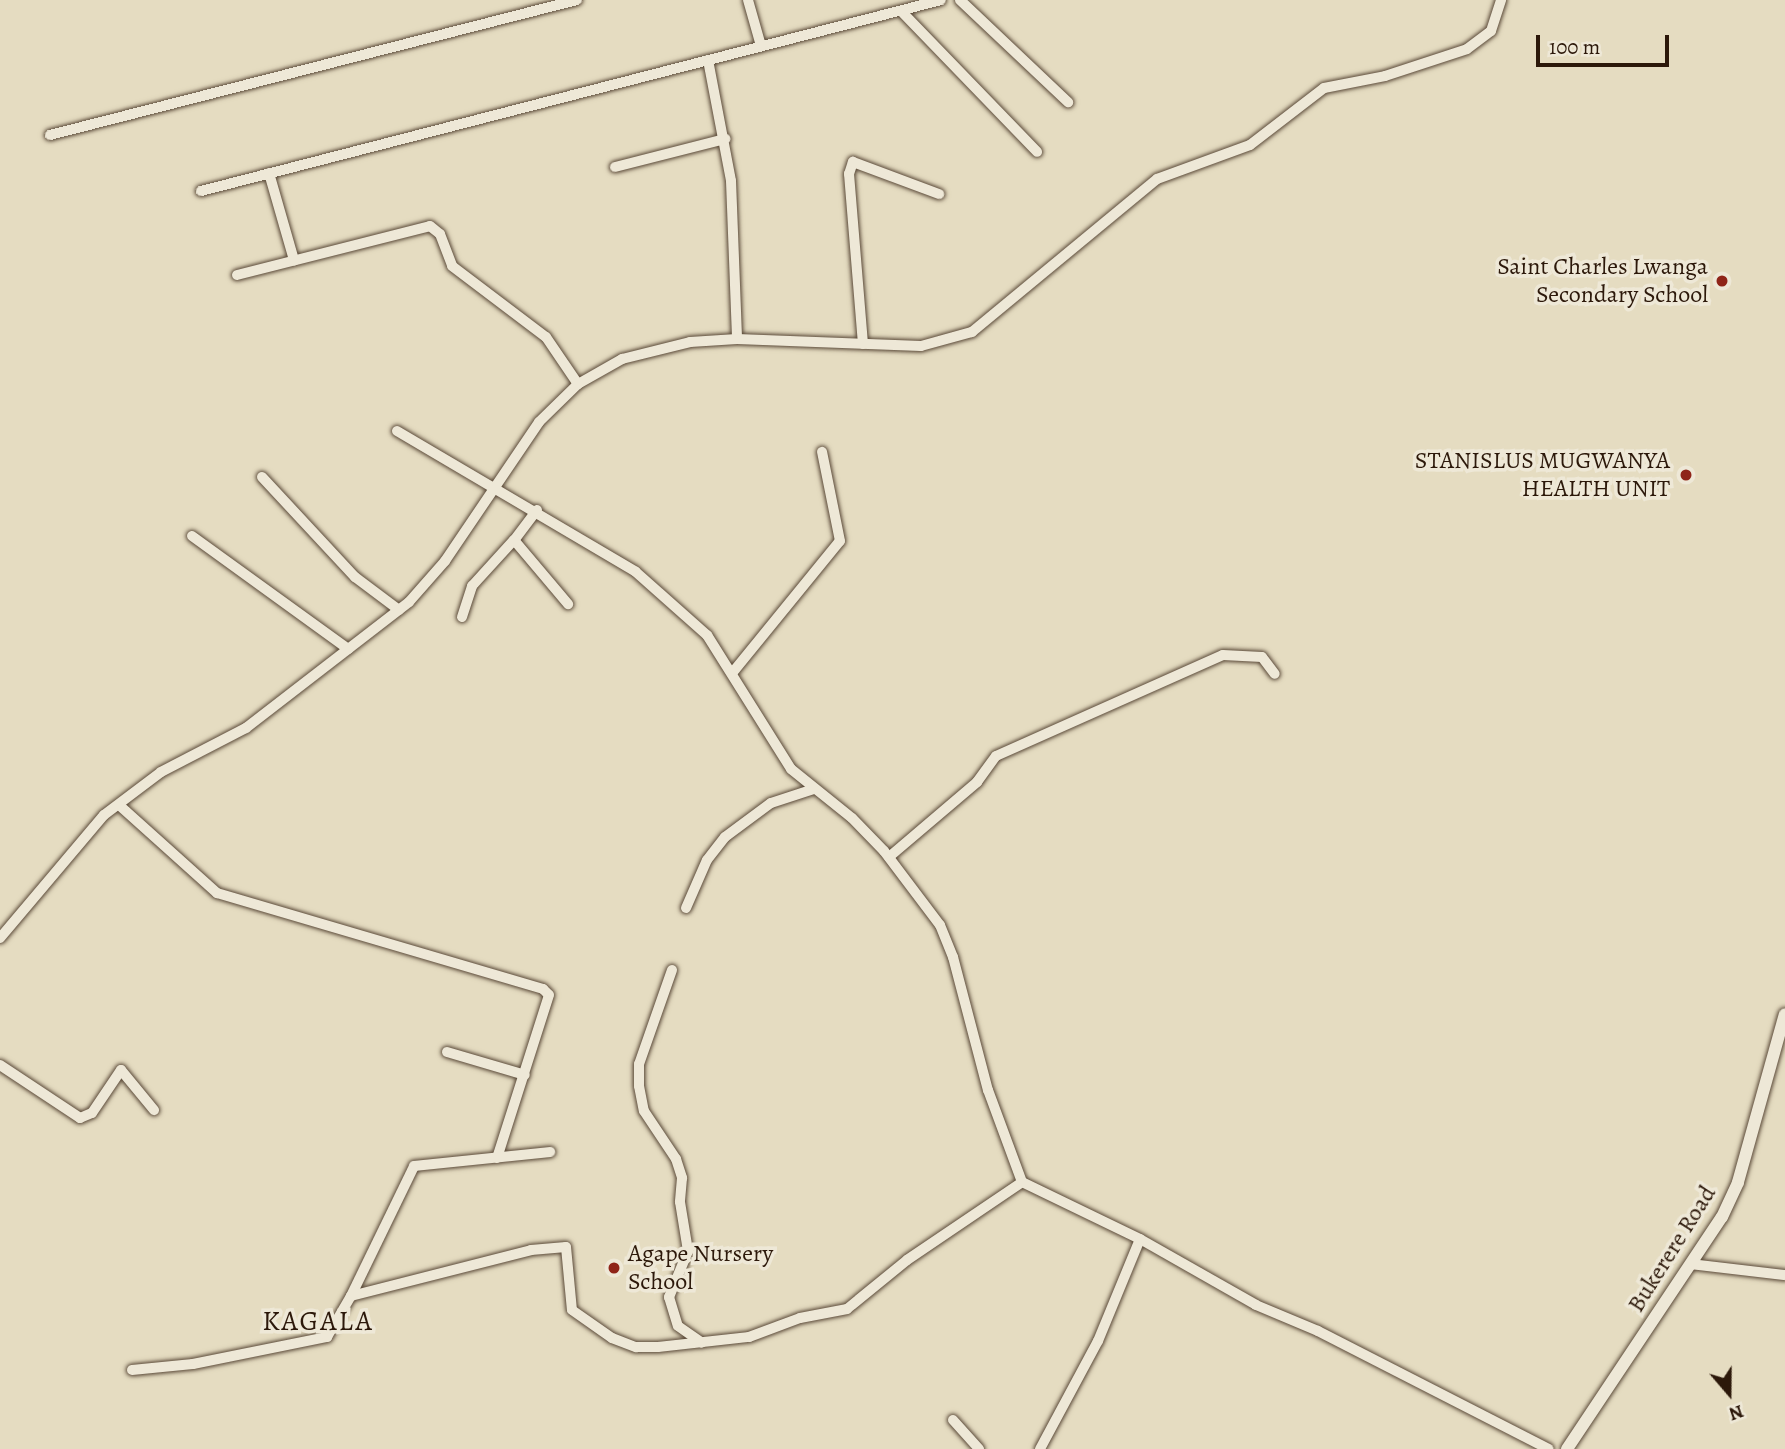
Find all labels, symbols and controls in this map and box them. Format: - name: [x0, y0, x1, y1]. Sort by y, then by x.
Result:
- scale bar: [1540, 21, 1673, 65]
- text: 100 m: [1549, 33, 1600, 61]
- place label: Saint Charles Lwanga Secondary School: [1497, 253, 1708, 309]
- marker: Saint Charles Lwanga Secondary School: [1714, 273, 1730, 289]
- place label: STANISLUS MUGWANYA HEALTH UNIT: [1415, 447, 1670, 503]
- marker: STANISLUS MUGWANYA HEALTH UNIT: [1676, 465, 1696, 485]
- street label: Bukerere Road: [1622, 1180, 1722, 1318]
- place label: Agape Nursery School: [628, 1240, 773, 1296]
- marker: Agape Nursery School: [606, 1260, 622, 1276]
- district label: KAGALA: [263, 1304, 373, 1338]
- north arrow: [1694, 1358, 1764, 1428]
- text: N: [1725, 1398, 1747, 1427]

